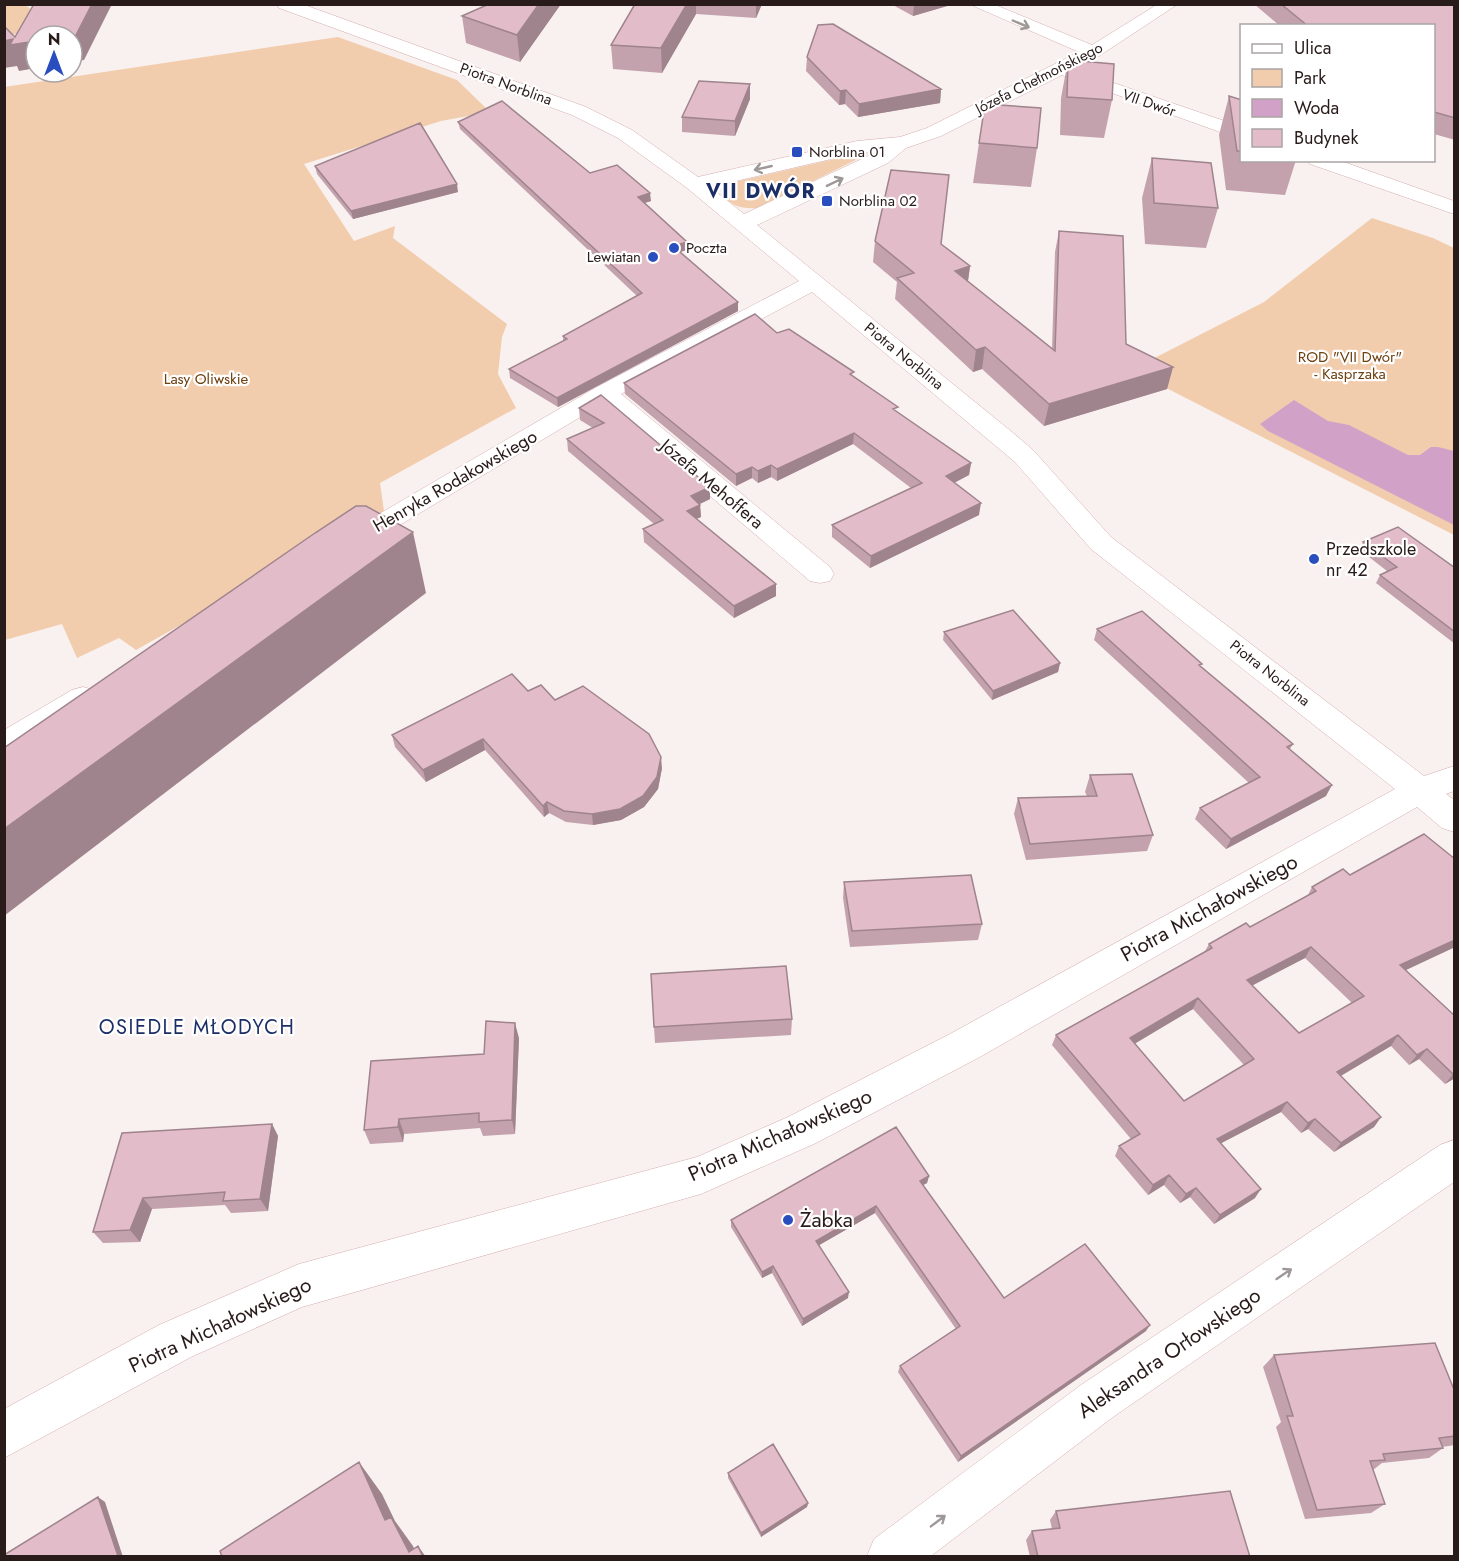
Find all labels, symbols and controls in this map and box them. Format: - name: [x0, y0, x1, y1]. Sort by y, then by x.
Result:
- one-way arrow: [1011, 19, 1029, 30]
- north arrow: [24, 24, 84, 84]
- legend: [1240, 24, 1435, 162]
- text: N: [48, 28, 60, 51]
- text: Ulica: [1294, 35, 1331, 61]
- street label: Józefa Chełmońskiego: [970, 36, 1106, 121]
- street label: Piotra Norblina: [457, 57, 555, 111]
- text: Park: [1294, 65, 1326, 91]
- street label: VII Dwór: [1119, 84, 1180, 123]
- text: Woda: [1294, 95, 1339, 121]
- text: Budynek: [1294, 125, 1358, 151]
- place label: Norblina 01: [809, 141, 885, 163]
- marker: Norblina 01: [790, 145, 804, 159]
- one-way arrow: [754, 163, 773, 175]
- one-way arrow: [825, 176, 843, 188]
- district label: VII DWÓR: [705, 177, 816, 206]
- place label: Norblina 02: [839, 190, 917, 212]
- marker: Norblina 02: [820, 194, 834, 208]
- place label: Poczta: [686, 237, 727, 259]
- marker: Poczta: [667, 241, 681, 255]
- place label: Lewiatan: [587, 246, 641, 268]
- marker: Lewiatan: [646, 250, 660, 264]
- street label: Piotra Norblina: [859, 317, 949, 395]
- park label: ROD "VII Dwór" - Kasprzaka: [1298, 346, 1402, 385]
- park label: Lasy Oliwskie: [164, 368, 249, 390]
- street label: Henryka Rodakowskiego: [368, 423, 542, 539]
- street label: Józefa Mehoffera: [653, 432, 769, 535]
- place label: Przedszkole nr 42: [1326, 536, 1416, 583]
- marker: Przedszkole nr 42: [1307, 552, 1321, 566]
- street label: Piotra Norblina: [1225, 635, 1315, 711]
- street label: Piotra Michałowskiego: [1115, 847, 1303, 969]
- district label: OSIEDLE MŁODYCH: [99, 1013, 295, 1042]
- street label: Piotra Michałowskiego: [683, 1081, 877, 1189]
- place label: Żabka: [800, 1205, 853, 1235]
- marker: Żabka: [781, 1213, 795, 1227]
- one-way arrow: [1276, 1268, 1292, 1280]
- street label: Piotra Michałowskiego: [124, 1269, 316, 1381]
- street label: Aleksandra Orłowskiego: [1071, 1280, 1267, 1426]
- one-way arrow: [929, 1515, 945, 1528]

